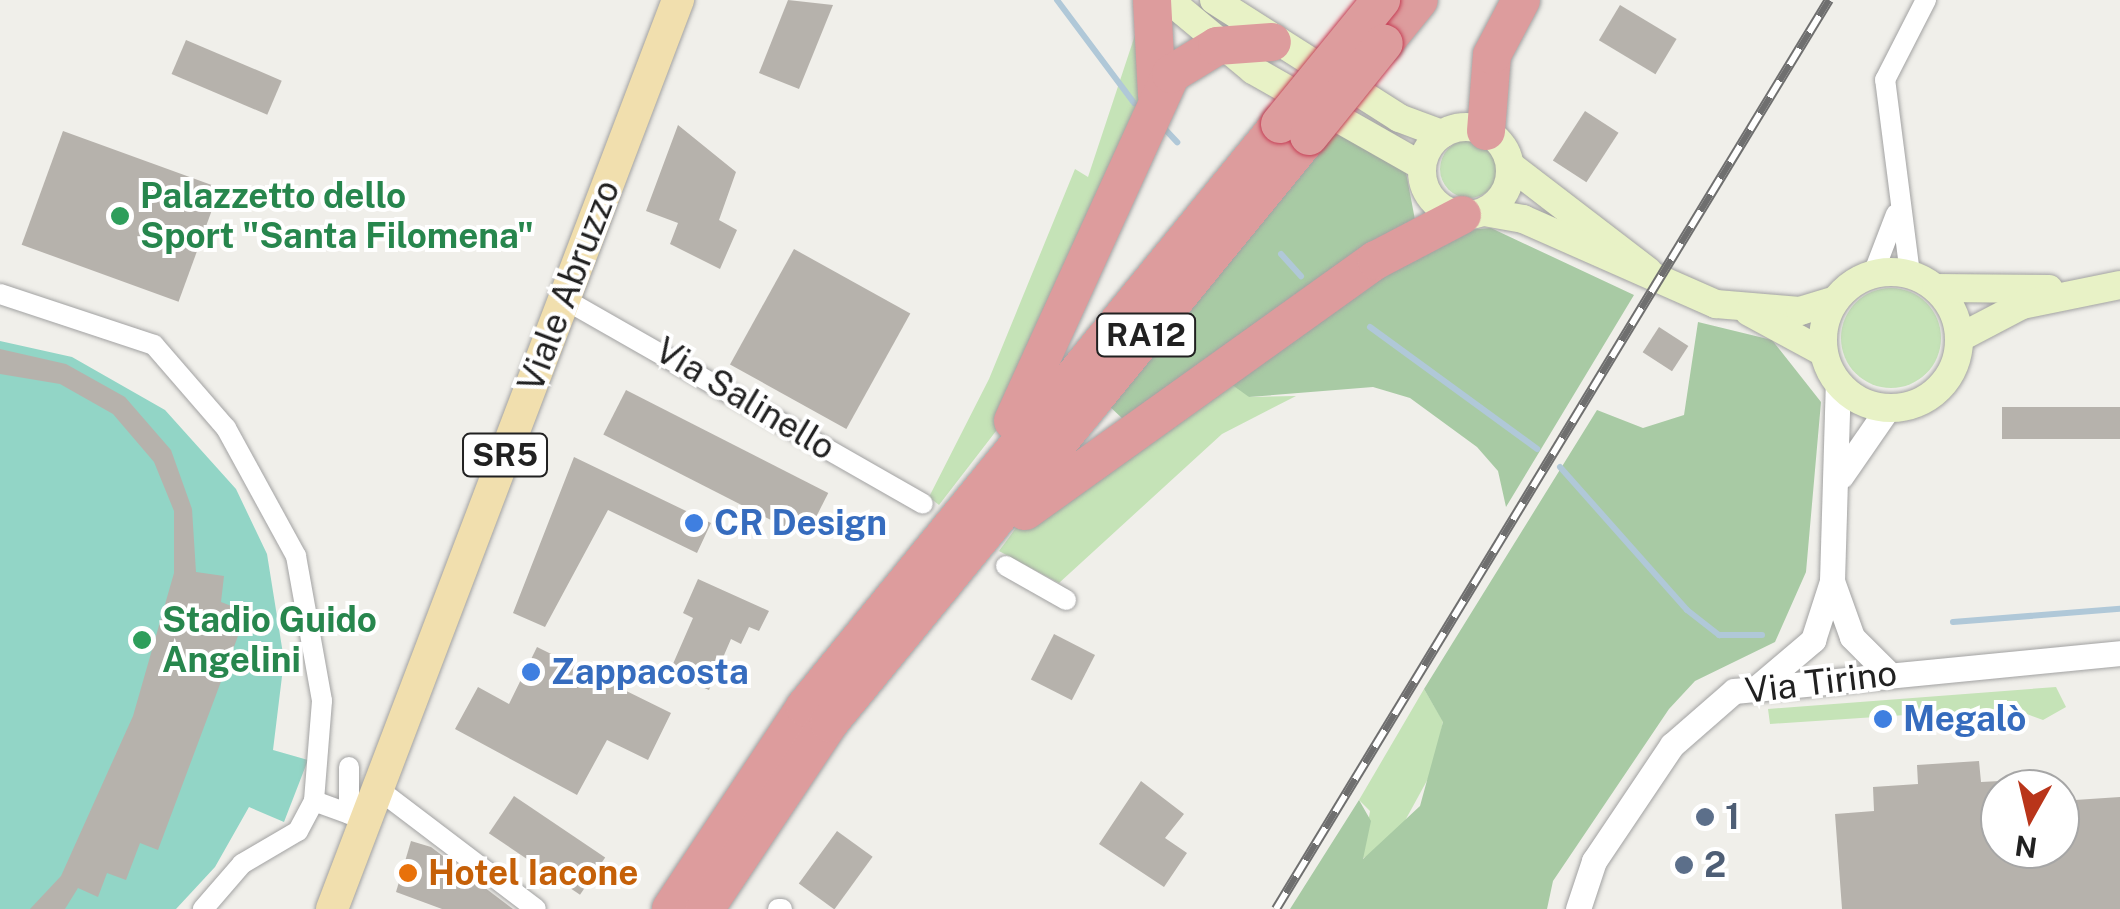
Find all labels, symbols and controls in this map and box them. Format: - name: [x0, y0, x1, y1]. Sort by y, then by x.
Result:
- street label: Viale Abruzzo: [509, 174, 629, 398]
- place label: Palazzetto dello Sport "Santa Filomena": [140, 175, 534, 257]
- marker: Palazzetto dello Sport "Santa Filomena": [109, 205, 131, 227]
- road number: RA12: [1096, 308, 1196, 362]
- street label: Via Salinello: [648, 329, 842, 469]
- road number: SR5: [460, 428, 550, 482]
- place label: CR Design: [714, 502, 887, 544]
- marker: CR Design: [683, 512, 705, 534]
- place label: Stadio Guido Angelini: [162, 599, 377, 681]
- marker: Stadio Guido Angelini: [131, 629, 153, 651]
- place label: Zappacosta: [551, 651, 749, 693]
- street label: Via Tirino: [1743, 652, 1899, 712]
- marker: Zappacosta: [520, 661, 542, 683]
- place label: Megalò: [1903, 698, 2026, 740]
- marker: Megalò: [1872, 708, 1894, 730]
- north arrow: [1980, 769, 2080, 869]
- place label: 1: [1725, 796, 1740, 838]
- marker: 1: [1694, 806, 1716, 828]
- text: N: [2013, 829, 2039, 865]
- place label: 2: [1704, 844, 1726, 886]
- place label: Hotel Iacone: [428, 852, 638, 894]
- marker: 2: [1673, 854, 1695, 876]
- marker: Hotel Iacone: [397, 862, 419, 884]

